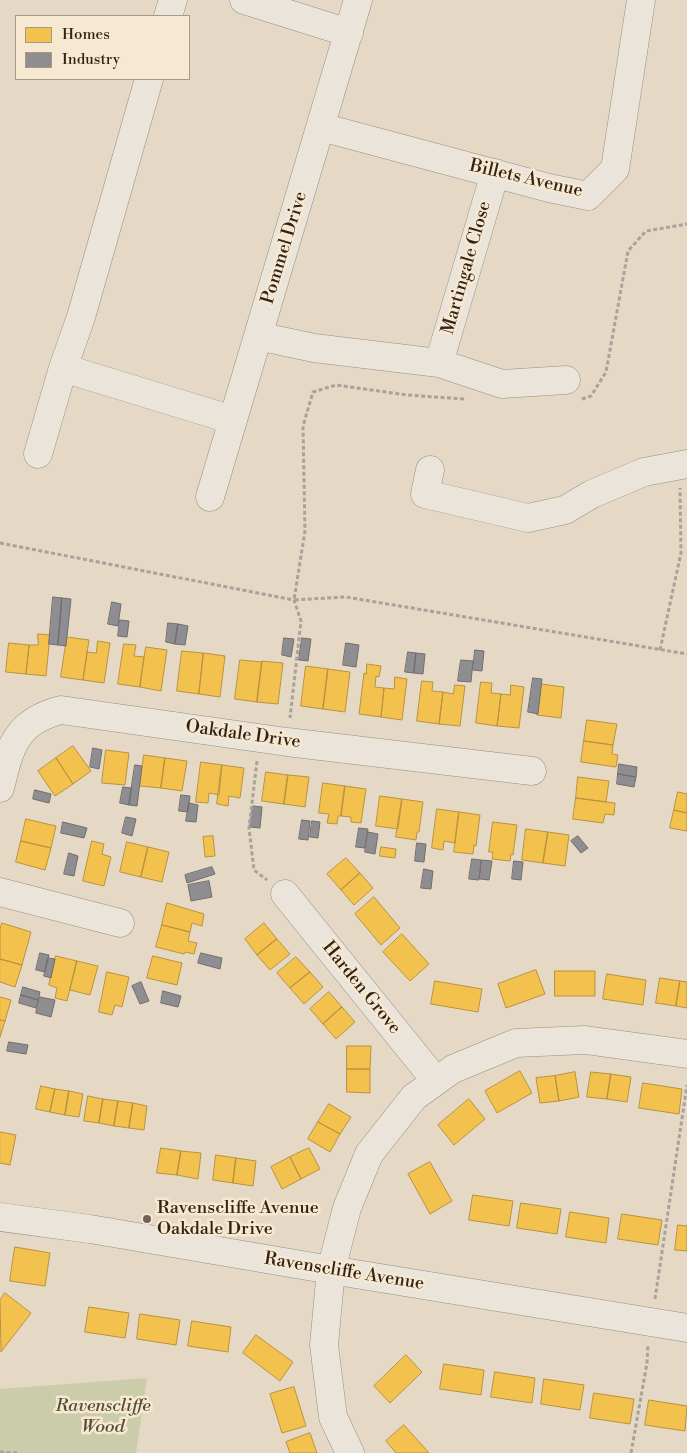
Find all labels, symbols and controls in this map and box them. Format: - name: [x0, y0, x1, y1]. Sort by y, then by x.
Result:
- legend: [15, 15, 190, 80]
- text: Homes: [62, 25, 110, 44]
- text: Industry: [62, 50, 120, 69]
- street label: Billets Avenue: [467, 155, 585, 203]
- street label: Pommel Drive: [258, 189, 312, 307]
- street label: Martingale Close: [438, 199, 496, 337]
- street label: Oakdale Drive: [184, 716, 302, 754]
- street label: Harden Grove: [317, 937, 405, 1039]
- place label: Ravenscliffe Avenue Oakdale Drive: [157, 1198, 319, 1240]
- marker: Ravenscliffe Avenue Oakdale Drive: [141, 1213, 153, 1225]
- street label: Ravenscliffe Avenue: [262, 1249, 426, 1295]
- park label: Ravenscliffe Wood: [55, 1396, 151, 1438]

